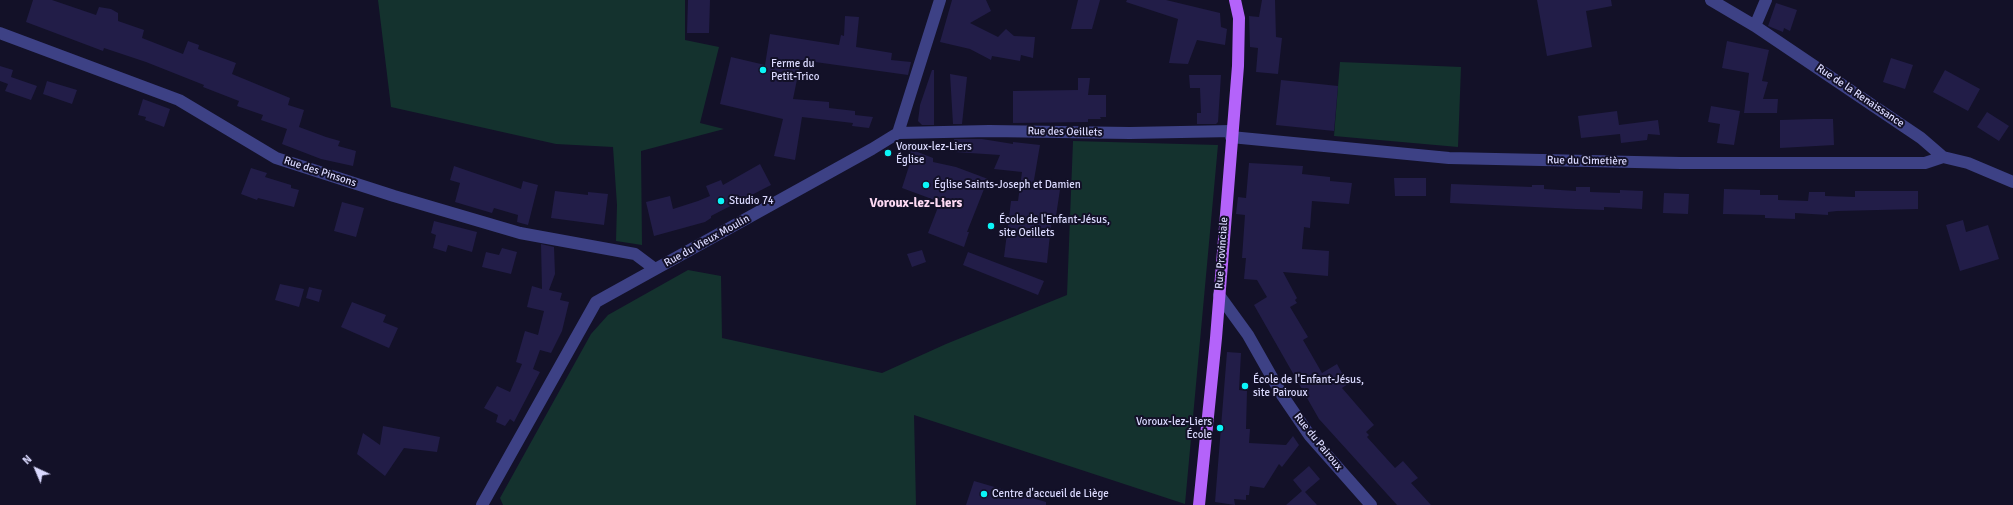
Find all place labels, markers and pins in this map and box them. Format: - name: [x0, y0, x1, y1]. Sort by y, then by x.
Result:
- place label: Ferme du Petit-Trico: [771, 57, 819, 83]
- marker: Ferme du Petit-Trico: [758, 65, 768, 75]
- place label: Voroux-lez-Liers Église: [896, 140, 972, 166]
- marker: Voroux-lez-Liers Église: [883, 148, 893, 158]
- place label: Église Saints-Joseph et Damien: [934, 178, 1081, 192]
- marker: Église Saints-Joseph et Damien: [921, 180, 931, 190]
- place label: Studio 74: [729, 194, 774, 208]
- marker: Studio 74: [716, 196, 726, 206]
- place label: École de l'Enfant-Jésus, site Oeillets: [999, 213, 1110, 239]
- marker: École de l'Enfant-Jésus, site Oeillets: [986, 221, 996, 231]
- place label: École de l'Enfant-Jésus, site Pairoux: [1253, 373, 1364, 399]
- marker: École de l'Enfant-Jésus, site Pairoux: [1240, 381, 1250, 391]
- place label: Voroux-lez-Liers École: [1136, 415, 1212, 441]
- marker: Voroux-lez-Liers École: [1215, 423, 1225, 433]
- place label: Centre d'accueil de Liège: [992, 487, 1109, 501]
- marker: Centre d'accueil de Liège: [979, 489, 989, 499]

